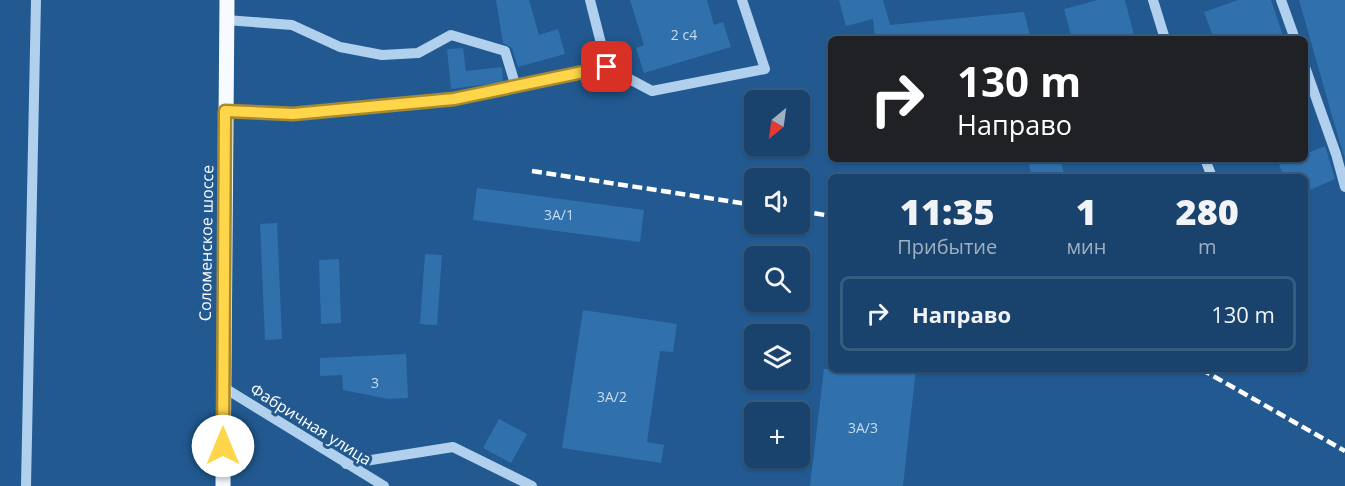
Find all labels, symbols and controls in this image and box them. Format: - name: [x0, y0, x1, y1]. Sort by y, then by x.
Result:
- house number: 2 с4: [671, 25, 697, 44]
- pin: [581, 41, 632, 92]
- icon: arrive: [590, 50, 623, 83]
- text: 130 m: [957, 52, 1081, 109]
- icon: right: [858, 60, 936, 138]
- north arrow: [744, 90, 810, 156]
- map controls: [744, 90, 810, 468]
- text: Направо: [957, 106, 1072, 143]
- street label: Соломенское шоссе: [194, 165, 218, 321]
- button: sound: [744, 168, 810, 234]
- text: 11:35: [900, 187, 995, 236]
- text: 1: [1076, 187, 1097, 236]
- text: 280: [1176, 187, 1239, 236]
- house number: 3А/1: [544, 205, 574, 224]
- text: Прибытие: [897, 233, 997, 260]
- text: мин: [1066, 233, 1106, 260]
- text: m: [1198, 233, 1216, 260]
- button: search: [744, 246, 810, 312]
- icon: right: [861, 297, 894, 330]
- text: Направо: [912, 299, 1011, 329]
- text: 130 m: [1211, 299, 1275, 329]
- button: layers: [744, 324, 810, 390]
- house number: 3: [371, 373, 379, 392]
- street label: Фабричная улица: [246, 378, 376, 470]
- house number: 3А/2: [597, 387, 627, 406]
- button: +: [744, 402, 810, 468]
- position arrow: [191, 414, 255, 478]
- house number: 3А/3: [848, 418, 878, 437]

